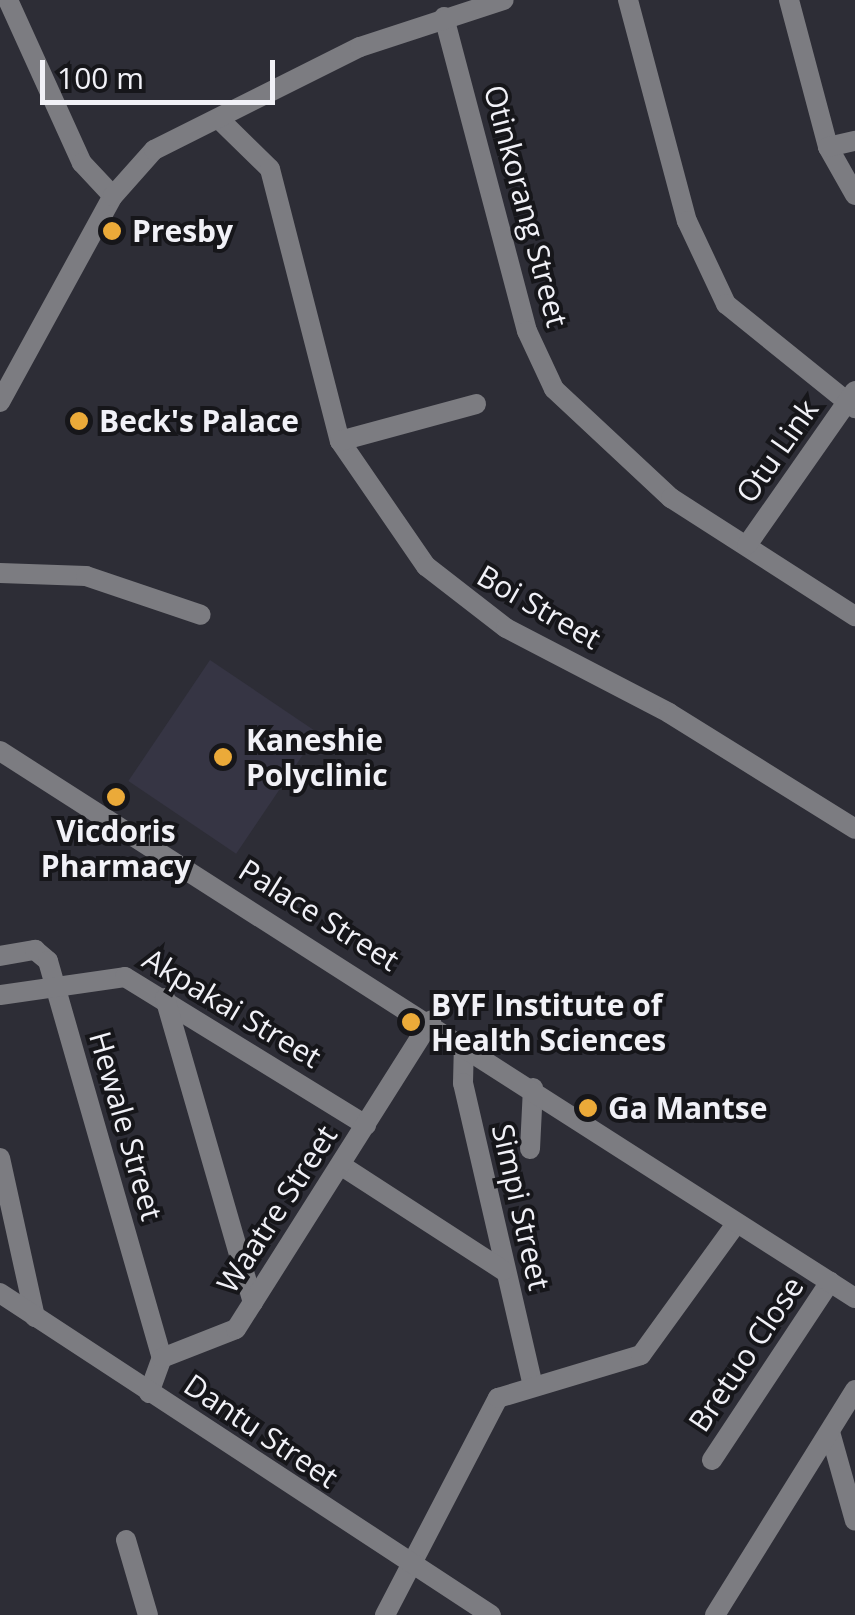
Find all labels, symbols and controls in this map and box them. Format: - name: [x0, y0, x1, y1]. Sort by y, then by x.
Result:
- scale bar: [45, 40, 280, 102]
- text: 100 m: [57, 57, 144, 98]
- street label: Otinkorang Street: [476, 81, 576, 331]
- place label: Presby: [132, 213, 233, 249]
- marker: Presby: [101, 220, 123, 242]
- street label: Otu Link: [729, 393, 825, 509]
- place label: Beck's Palace: [99, 403, 299, 439]
- marker: Beck's Palace: [68, 410, 90, 432]
- street label: Boi Street: [471, 557, 607, 657]
- place label: Kaneshie Polyclinic: [246, 722, 388, 792]
- marker: Kaneshie Polyclinic: [210, 744, 236, 770]
- marker: Vicdoris Pharmacy: [105, 786, 127, 808]
- place label: Vicdoris Pharmacy: [41, 813, 191, 884]
- street label: Palace Street: [232, 852, 406, 978]
- street label: Akpakai Street: [136, 941, 328, 1075]
- place label: BYF Institute of Health Sciences: [431, 987, 666, 1058]
- marker: BYF Institute of Health Sciences: [400, 1011, 422, 1033]
- street label: Hewale Street: [82, 1027, 170, 1225]
- place label: Ga Mantse: [608, 1090, 767, 1126]
- marker: Ga Mantse: [577, 1097, 599, 1119]
- street label: Waatre Street: [210, 1119, 344, 1299]
- street label: Simpi Street: [484, 1120, 558, 1294]
- street label: Bretuo Close: [681, 1270, 811, 1438]
- street label: Dantu Street: [177, 1366, 345, 1496]

